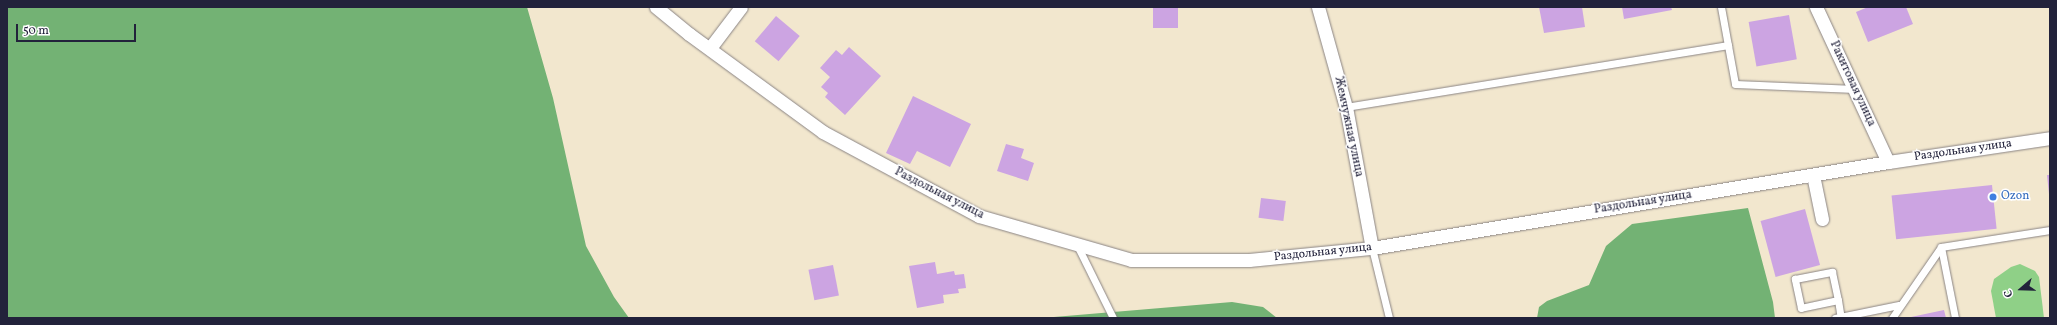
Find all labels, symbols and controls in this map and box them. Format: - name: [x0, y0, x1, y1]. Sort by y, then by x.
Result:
- scale bar: [18, 16, 138, 42]
- text: 50 m: [23, 23, 49, 39]
- street label: Ракитовая улица: [1826, 39, 1878, 129]
- street label: Жемчужная улица: [1330, 75, 1366, 179]
- street label: Раздольная улица: [1913, 137, 2013, 165]
- street label: Раздольная улица: [892, 165, 986, 223]
- street label: Раздольная улица: [1593, 188, 1693, 218]
- place label: Ozon: [2001, 190, 2029, 204]
- marker: Ozon: [1988, 192, 1998, 202]
- street label: Раздольная улица: [1273, 241, 1373, 265]
- north arrow: [2001, 269, 2041, 309]
- text: С: [2001, 287, 2018, 299]

